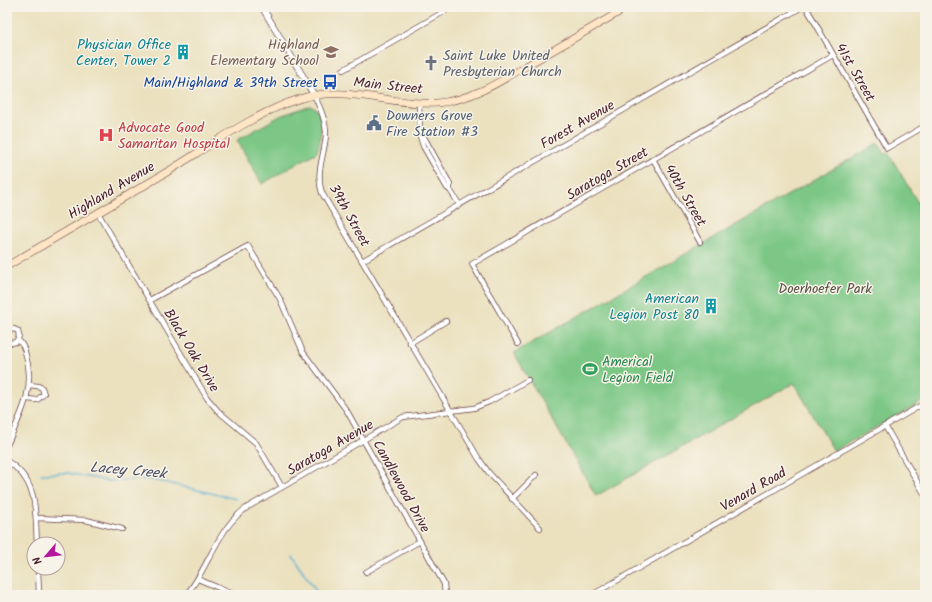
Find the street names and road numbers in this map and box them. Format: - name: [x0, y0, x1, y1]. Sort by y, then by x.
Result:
- street label: 41st Street: [829, 39, 881, 106]
- street label: Main Street: [352, 71, 424, 101]
- street label: Forest Avenue: [536, 94, 619, 155]
- street label: Saratoga Street: [562, 141, 653, 206]
- street label: Highland Avenue: [64, 156, 160, 226]
- street label: 40th Street: [658, 160, 712, 231]
- street label: 39th Street: [323, 180, 376, 251]
- street label: Black Oak Drive: [158, 305, 225, 397]
- street label: Saratoga Avenue: [283, 414, 379, 482]
- street label: Candlewood Drive: [367, 436, 436, 537]
- street label: Venard Road: [716, 462, 792, 518]

